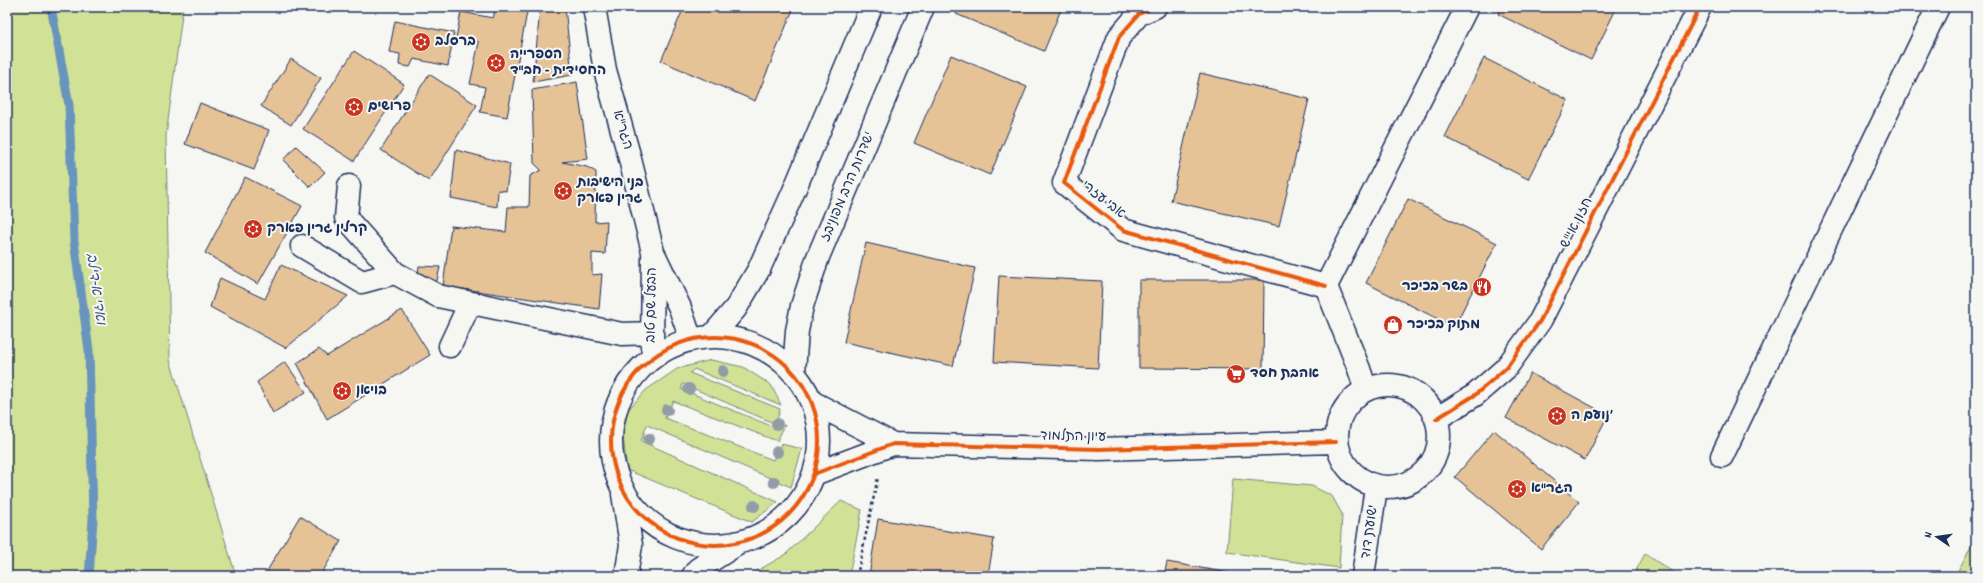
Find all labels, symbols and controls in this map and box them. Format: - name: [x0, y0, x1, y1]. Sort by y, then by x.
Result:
- synagogue icon: ברסלב: [410, 31, 432, 53]
- place label: ברסלב: [435, 32, 476, 52]
- place label: הספרייה החסידית - חב"ד: [510, 45, 606, 81]
- synagogue icon: הספרייה החסידית - חב"ד: [485, 52, 507, 74]
- synagogue icon: פרושים: [343, 96, 365, 118]
- place label: פרושים: [368, 97, 411, 117]
- street label: הגר"א: [607, 108, 637, 152]
- street label: שדרות הרב מפוניבז': [816, 129, 880, 245]
- place label: בני הישיבות גרין פארק: [575, 173, 644, 209]
- street label: אבי עזרי: [1076, 176, 1130, 224]
- synagogue icon: בני הישיבות גרין פארק: [552, 180, 574, 202]
- street label: חזון אי"ש: [1556, 194, 1598, 252]
- synagogue icon: קרלין גרין פארק: [242, 218, 264, 240]
- place label: קרלין גרין פארק: [267, 219, 367, 239]
- water label: ואדי א-דילב: [79, 252, 111, 327]
- street label: הבעל שם טוב: [641, 267, 663, 343]
- restaurant icon: בשר בכיכר: [1471, 276, 1493, 298]
- place label: בשר בכיכר: [1402, 277, 1468, 297]
- shop icon: מתוק בכיכר: [1382, 314, 1404, 336]
- place label: מתוק בכיכר: [1407, 315, 1480, 335]
- supermarket icon: אהבת חסד: [1225, 363, 1247, 385]
- place label: אהבת חסד: [1250, 364, 1319, 384]
- synagogue icon: בויאן: [331, 380, 353, 402]
- place label: בויאן: [356, 381, 387, 401]
- synagogue icon: נועם ה’: [1546, 405, 1568, 427]
- place label: נועם ה’: [1571, 406, 1613, 426]
- street label: עיון התלמוד: [1040, 426, 1106, 448]
- synagogue icon: הגר"א: [1506, 478, 1528, 500]
- place label: הגר"א: [1531, 479, 1573, 499]
- street label: ישועת דוד: [1356, 503, 1384, 561]
- north arrow: [1917, 517, 1957, 557]
- text: N: [1921, 530, 1938, 540]

